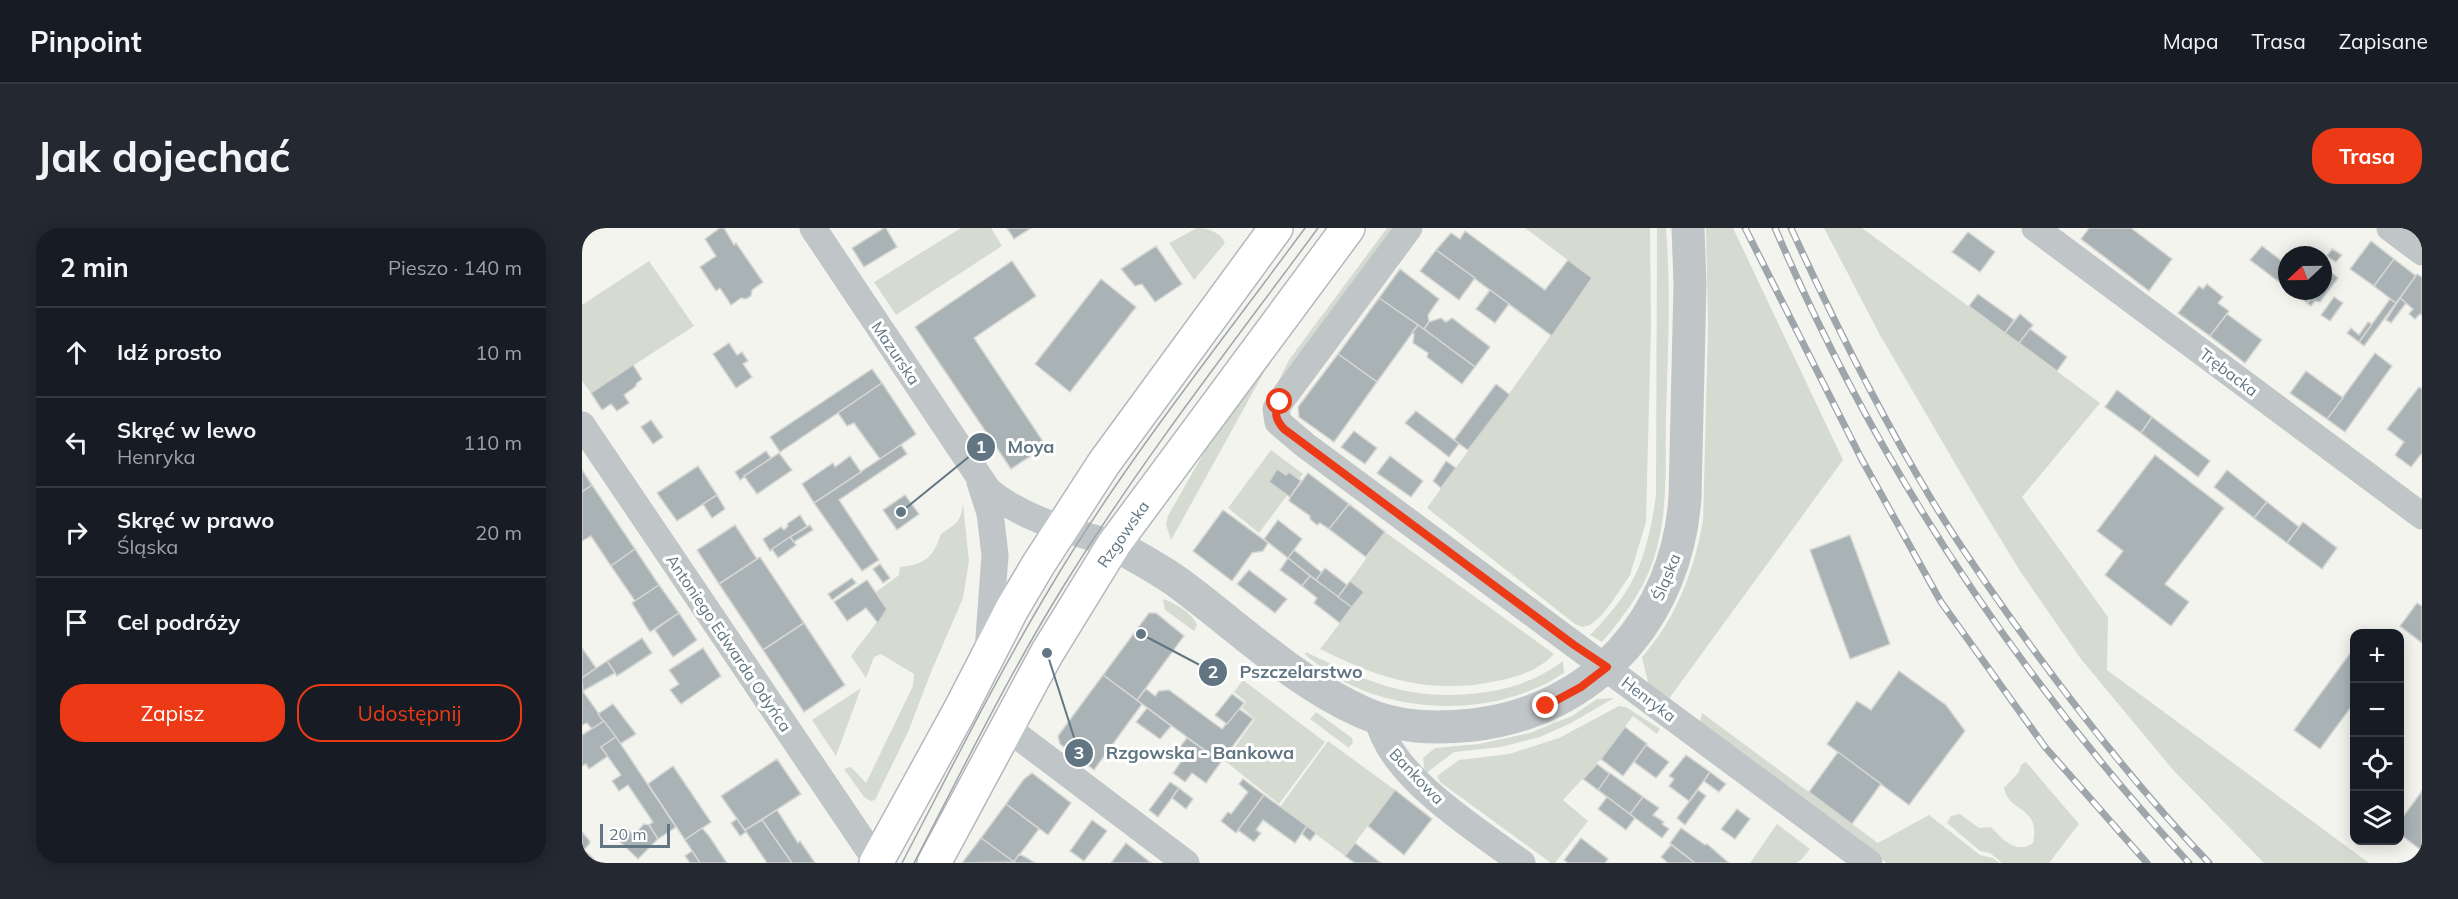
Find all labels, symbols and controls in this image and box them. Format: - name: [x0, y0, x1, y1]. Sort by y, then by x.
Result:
- text: Pinpoint: [30, 24, 142, 59]
- text: Mapa: [2163, 28, 2219, 54]
- text: Trasa: [2252, 28, 2306, 54]
- text: Zapisane: [2339, 28, 2428, 54]
- button: Trasa: [2312, 128, 2422, 184]
- text: Jak dojechać: [36, 130, 291, 183]
- north arrow: [2278, 246, 2332, 300]
- text: 2 min: [60, 251, 129, 284]
- text: Pieszo · 140 m: [388, 255, 522, 280]
- street label: Mazurska: [867, 317, 925, 389]
- icon: ahead: [60, 336, 93, 369]
- text: Idź prosto: [117, 338, 222, 366]
- text: 10 m: [475, 340, 522, 365]
- street label: Trębacka: [2196, 344, 2262, 400]
- route start: [1266, 388, 1292, 414]
- text: Skręć w lewo: [117, 416, 256, 444]
- icon: left: [60, 426, 93, 459]
- callout: Moya: [966, 429, 1067, 465]
- text: 110 m: [463, 430, 522, 455]
- text: 1: [976, 435, 986, 458]
- text: Moya: [1008, 435, 1054, 458]
- text: Henryka: [117, 444, 196, 469]
- street label: Rzgowska: [1093, 497, 1153, 571]
- text: Skręć w prawo: [117, 506, 274, 534]
- icon: right: [60, 516, 93, 549]
- text: 20 m: [475, 520, 522, 545]
- text: Śląska: [117, 534, 178, 559]
- street label: Antoniego Edwarda Odyńca: [662, 551, 796, 735]
- street label: Śląska: [1648, 551, 1684, 603]
- icon: arrive: [60, 606, 93, 639]
- text: Cel podróży: [117, 608, 240, 636]
- map controls: [2350, 629, 2404, 845]
- button: +: [2350, 629, 2404, 683]
- callout: Pszczelarstwo: [1198, 654, 1375, 690]
- text: 2: [1208, 660, 1218, 683]
- text: Pszczelarstwo: [1239, 660, 1363, 683]
- street label: Henryka: [1618, 672, 1680, 726]
- button: −: [2350, 683, 2404, 737]
- button: Zapisz: [60, 684, 285, 742]
- button: Udostępnij: [297, 684, 522, 742]
- route end: [1532, 692, 1558, 718]
- callout: Rzgowska - Bankowa: [1064, 735, 1306, 771]
- button: locate: [2350, 737, 2404, 791]
- text: 3: [1074, 741, 1084, 764]
- text: Rzgowska - Bankowa: [1106, 741, 1294, 764]
- street label: Bankowa: [1385, 744, 1449, 808]
- button: layers: [2350, 791, 2404, 845]
- scale bar: [600, 821, 670, 848]
- text: 20 m: [609, 824, 646, 844]

